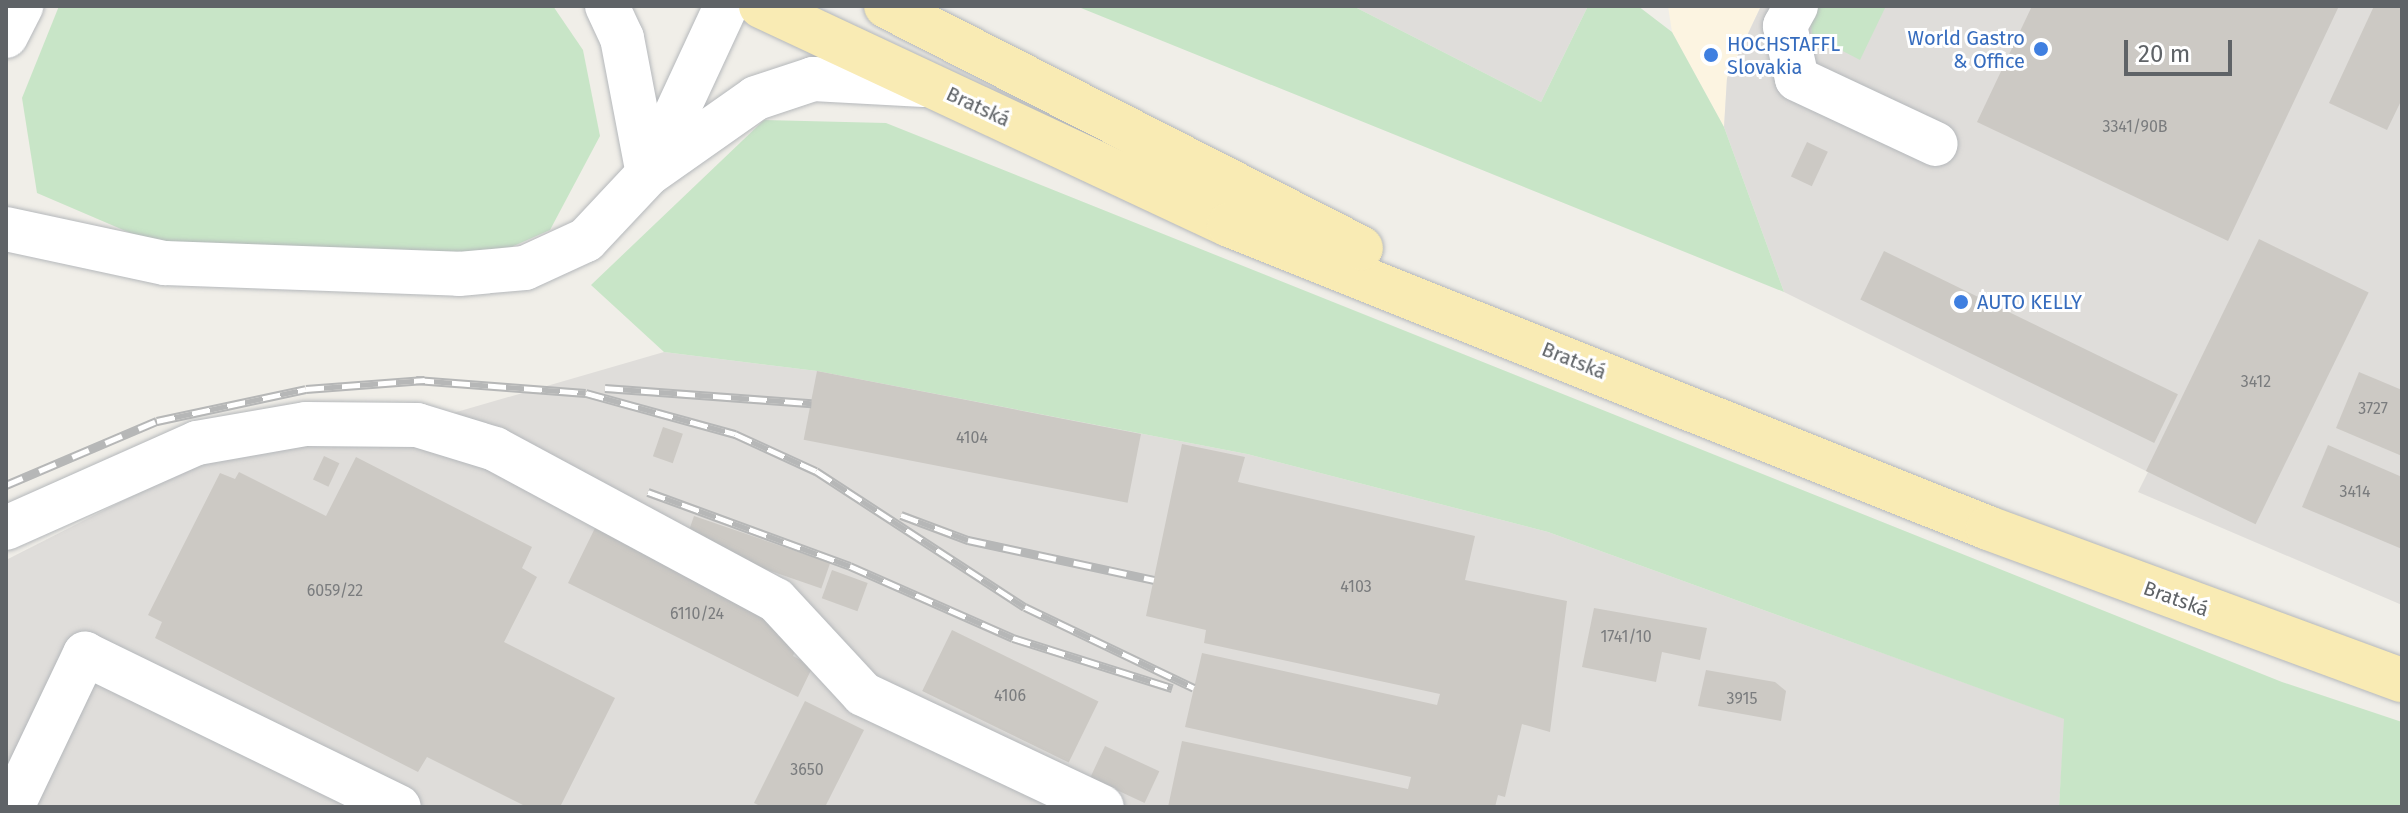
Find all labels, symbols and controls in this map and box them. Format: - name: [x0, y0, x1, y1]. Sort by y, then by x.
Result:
- scale bar: [2128, 24, 2236, 74]
- place label: World Gastro & Office: [1908, 26, 2025, 73]
- place label: HOCHSTAFFL Slovakia: [1727, 32, 1840, 79]
- marker: World Gastro & Office: [2032, 40, 2050, 58]
- text: 20 m: [2138, 40, 2190, 68]
- marker: HOCHSTAFFL Slovakia: [1702, 46, 1720, 64]
- street label: Bratská: [942, 82, 1014, 132]
- house number: 3341/90B: [2102, 117, 2168, 137]
- place label: AUTO KELLY: [1977, 290, 2082, 314]
- marker: AUTO KELLY: [1952, 293, 1970, 311]
- street label: Bratská: [1538, 337, 1610, 385]
- house number: 3412: [2241, 372, 2271, 392]
- house number: 3727: [2358, 399, 2388, 419]
- house number: 4104: [956, 428, 988, 448]
- house number: 3414: [2340, 482, 2370, 502]
- street label: Bratská: [2140, 576, 2212, 622]
- house number: 4103: [1340, 577, 1372, 597]
- house number: 6059/22: [307, 581, 363, 601]
- house number: 6110/24: [670, 604, 724, 624]
- house number: 1741/10: [1600, 627, 1652, 647]
- house number: 4106: [994, 686, 1026, 706]
- house number: 3915: [1727, 689, 1757, 709]
- house number: 3650: [790, 760, 824, 780]

